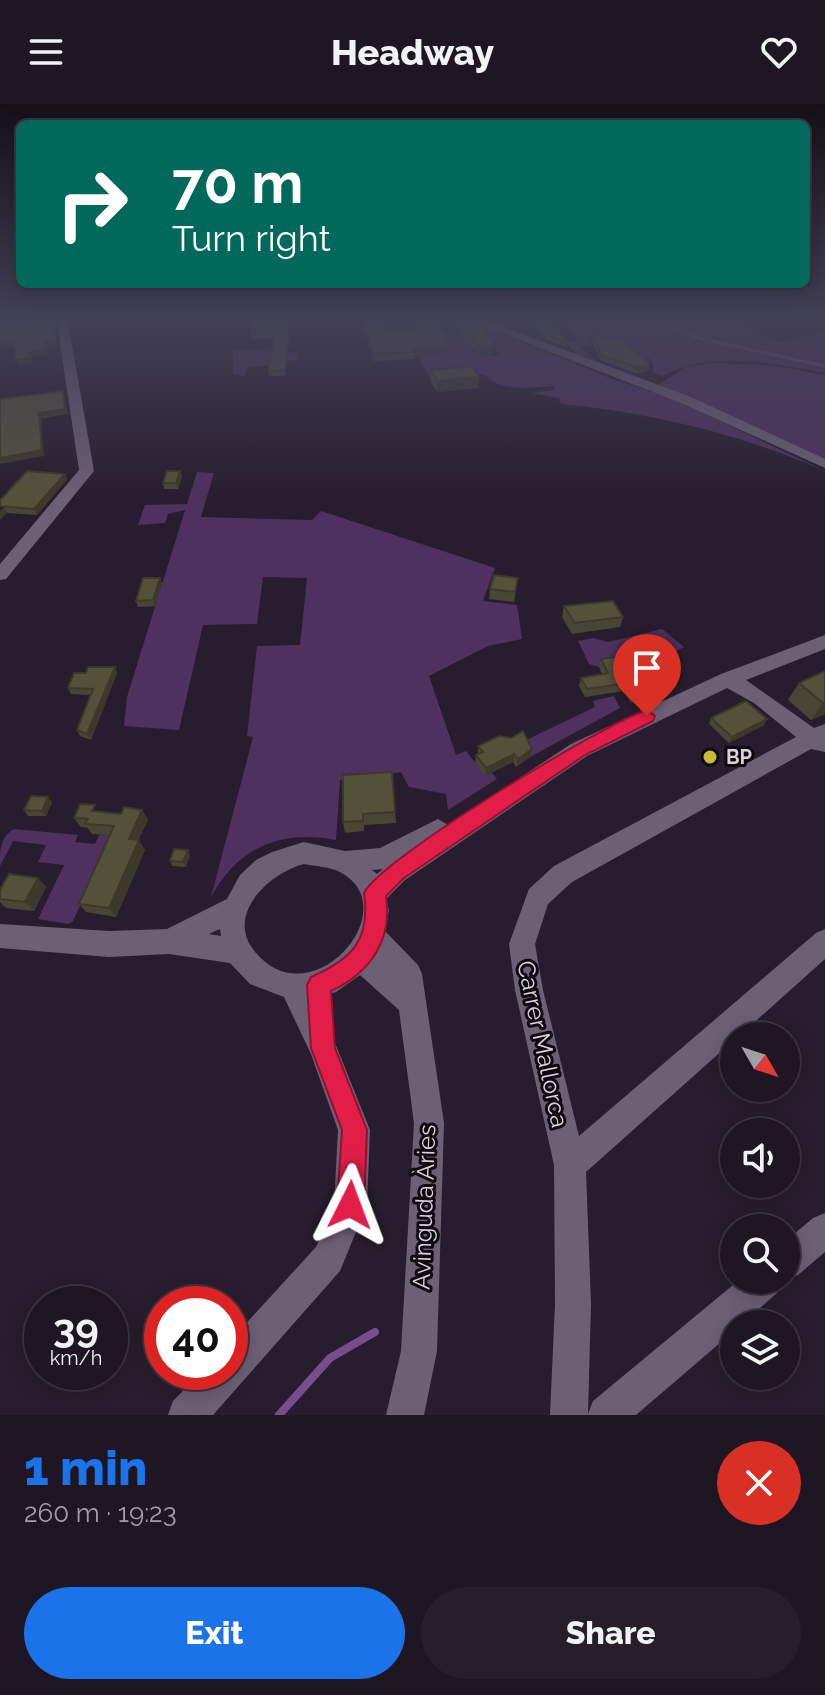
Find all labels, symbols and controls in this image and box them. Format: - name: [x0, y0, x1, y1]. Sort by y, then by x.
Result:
- icon: menu: [24, 30, 68, 74]
- icon: heart: [757, 30, 801, 74]
- text: Headway: [331, 31, 494, 73]
- text: 70 m: [172, 150, 303, 216]
- icon: right: [40, 152, 144, 256]
- text: Turn right: [172, 217, 331, 259]
- pin: [613, 634, 681, 716]
- icon: arrive: [625, 646, 669, 690]
- place label: BP: [726, 745, 753, 769]
- marker: BP: [701, 748, 719, 766]
- street label: Carrer Mallorca: [511, 958, 575, 1130]
- north arrow: [720, 1022, 800, 1102]
- map controls: [720, 1022, 800, 1390]
- button: sound: [720, 1118, 800, 1198]
- street label: Avinguda Àries: [407, 1124, 441, 1290]
- position arrow: [308, 1163, 392, 1247]
- button: search: [720, 1214, 800, 1294]
- speed limit sign: 40: [144, 1286, 248, 1390]
- text: 39: [53, 1304, 99, 1351]
- button: layers: [720, 1310, 800, 1390]
- text: km/h: [50, 1346, 102, 1370]
- text: 1 min: [24, 1440, 147, 1496]
- button: close: [717, 1441, 801, 1525]
- text: 260 m · 19:23: [24, 1498, 177, 1528]
- button: Exit: [24, 1587, 405, 1679]
- button: Share: [421, 1587, 801, 1679]

